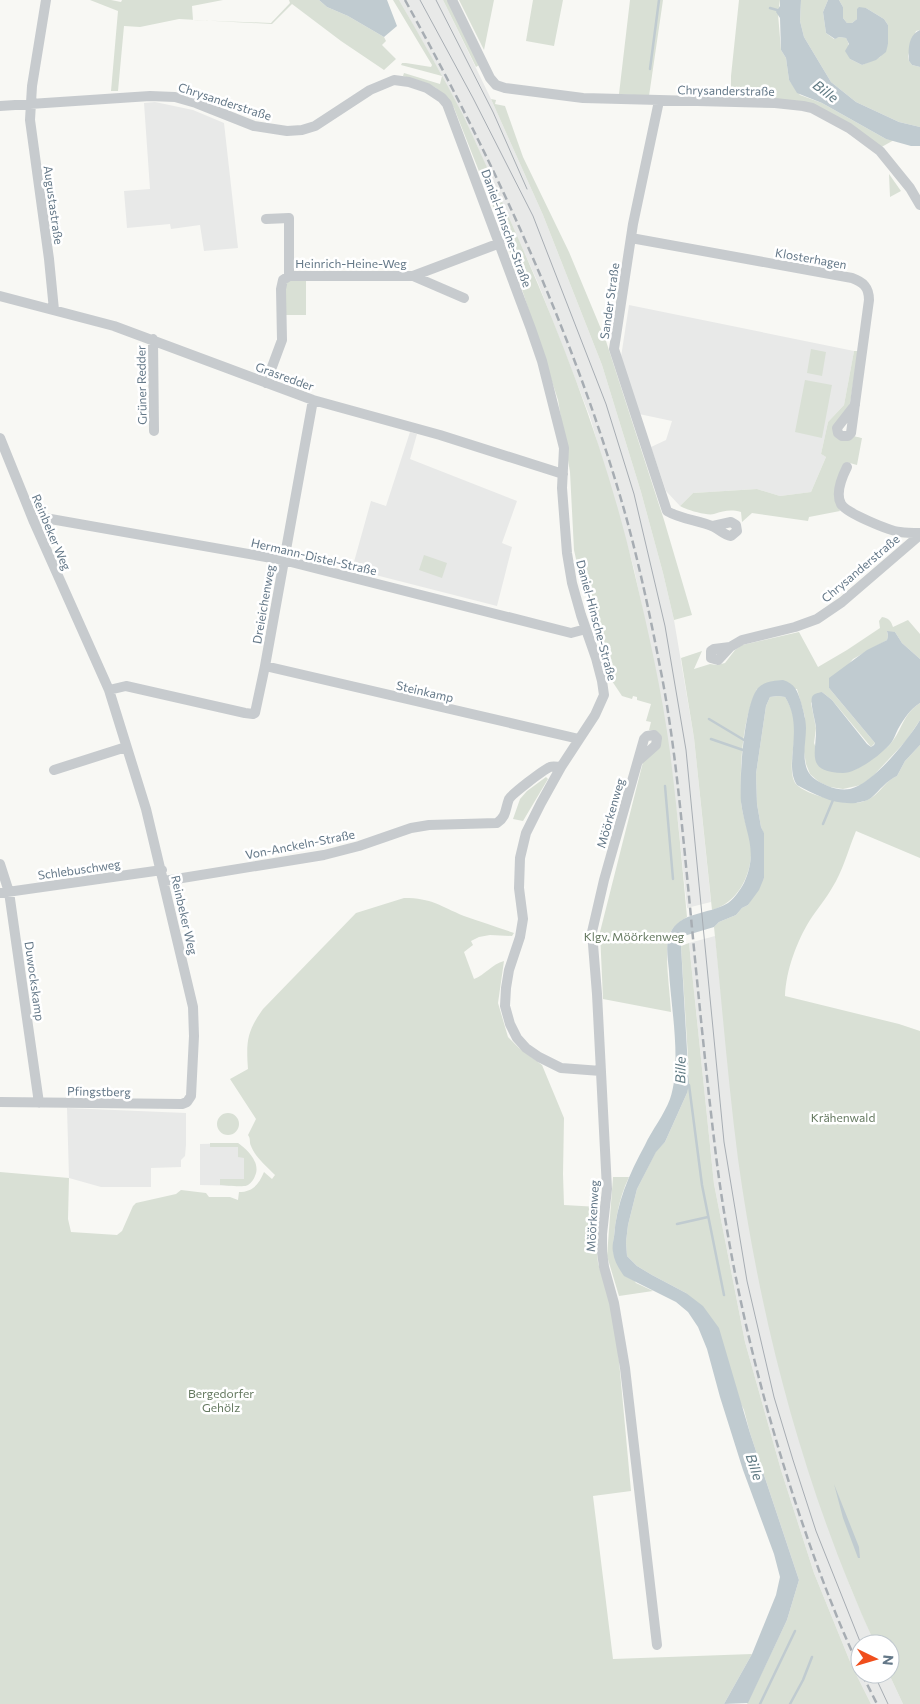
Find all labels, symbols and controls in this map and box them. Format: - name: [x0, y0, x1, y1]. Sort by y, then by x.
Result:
- water label: Bille: [810, 76, 842, 106]
- street label: Chrysanderstraße: [177, 79, 273, 123]
- street label: Chrysanderstraße: [677, 82, 775, 98]
- street label: Augustastraße: [42, 165, 66, 245]
- street label: Daniel-Hinsche-Straße: [479, 167, 535, 289]
- street label: Klosterhagen: [774, 245, 848, 271]
- street label: Heinrich-Heine-Weg: [295, 256, 407, 270]
- street label: Sander Straße: [597, 262, 621, 340]
- street label: Grüner Redder: [133, 345, 149, 425]
- street label: Grasredder: [254, 359, 316, 393]
- street label: Reinbeker Weg: [30, 492, 75, 573]
- street label: Chrysanderstraße: [818, 531, 902, 605]
- street label: Hermann-Distel-Straße: [250, 535, 378, 577]
- street label: Daniel-Hinsche-Straße: [574, 558, 620, 682]
- street label: Dreieichenweg: [249, 563, 277, 645]
- street label: Steinkamp: [395, 678, 455, 704]
- street label: Möörkenweg: [593, 776, 627, 850]
- street label: Von-Anckeln-Straße: [244, 827, 356, 861]
- street label: Schlebuschweg: [37, 856, 122, 882]
- street label: Reinbeker Weg: [169, 874, 201, 957]
- park label: Klgv. Möörkenweg: [584, 929, 685, 943]
- street label: Duwockskamp: [22, 940, 48, 1022]
- water label: Bille: [671, 1056, 689, 1084]
- street label: Pfingstberg: [67, 1083, 132, 1099]
- park label: Krähenwald: [811, 1110, 875, 1124]
- street label: Möörkenweg: [583, 1179, 601, 1252]
- park label: Bergedorfer Gehölz: [188, 1386, 254, 1414]
- water label: Bille: [743, 1451, 767, 1483]
- north arrow: [850, 1634, 900, 1684]
- text: N: [880, 1654, 897, 1666]

